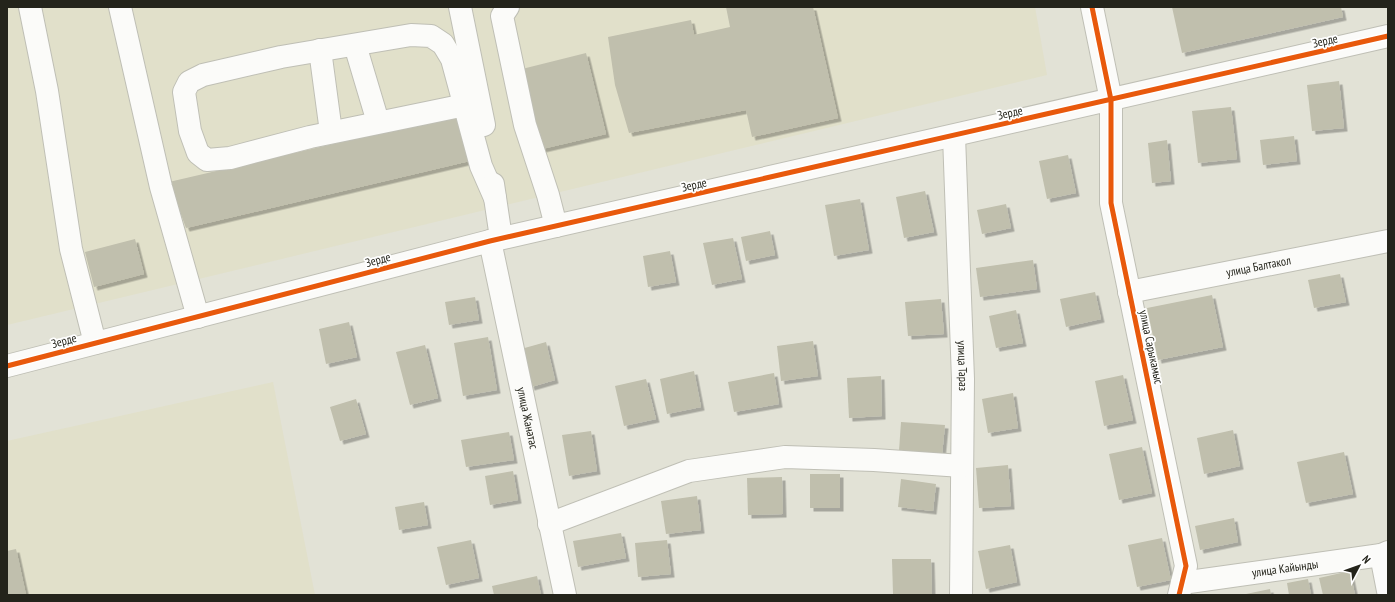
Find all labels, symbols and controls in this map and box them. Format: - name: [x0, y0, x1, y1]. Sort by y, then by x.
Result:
- street label: Зерде: [1311, 30, 1339, 51]
- street label: Зерде: [996, 102, 1024, 123]
- street label: Зерде: [680, 174, 708, 195]
- street label: Зерде: [364, 249, 392, 270]
- street label: улица Балтакол: [1225, 252, 1292, 280]
- street label: улица Сарыкамыс: [1136, 308, 1167, 386]
- street label: Зерде: [50, 330, 78, 351]
- street label: улица Тараз: [955, 340, 971, 391]
- street label: улица Жанатас: [514, 386, 542, 451]
- north arrow: [1339, 546, 1379, 586]
- text: N: [1359, 553, 1374, 566]
- street label: улица Кайынды: [1251, 556, 1319, 580]

